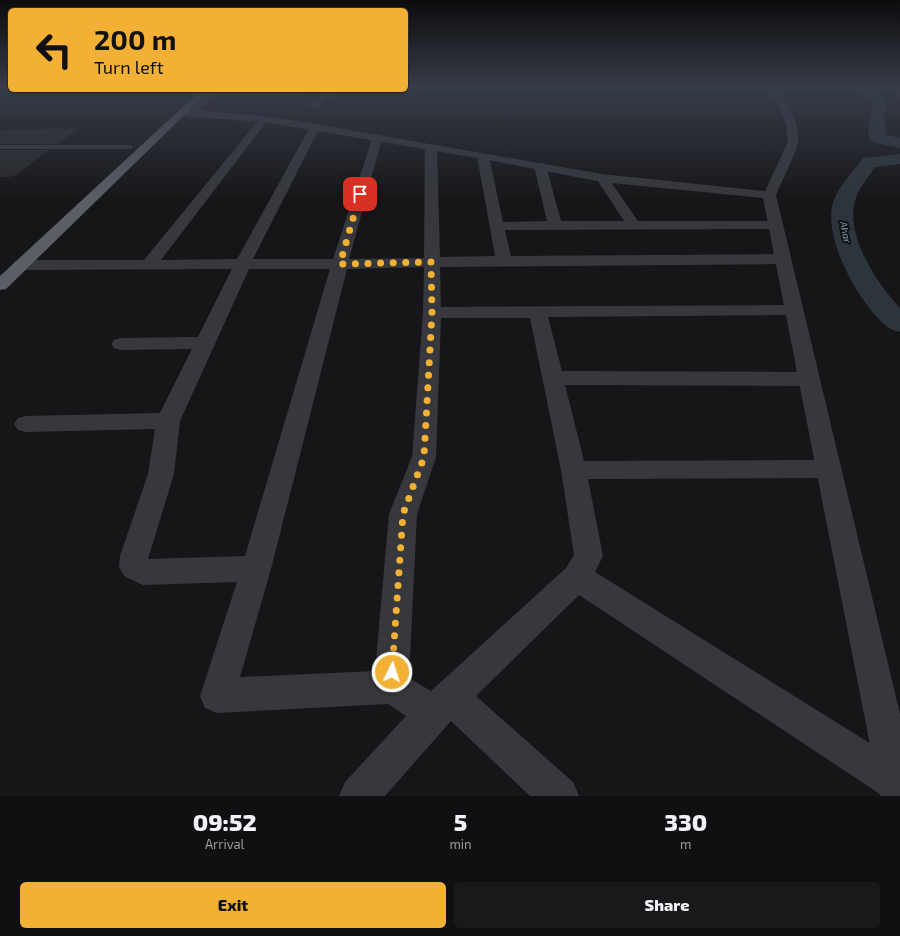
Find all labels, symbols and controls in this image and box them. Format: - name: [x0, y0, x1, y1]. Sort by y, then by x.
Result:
- text: 200 m: [94, 22, 176, 56]
- icon: left: [28, 24, 80, 76]
- text: Turn left: [94, 56, 164, 78]
- pin: [343, 177, 377, 211]
- icon: arrive: [349, 183, 371, 205]
- water label: Ahar: [838, 219, 854, 245]
- position arrow: [371, 651, 413, 693]
- text: 09:52: [193, 807, 257, 836]
- text: 5: [454, 807, 467, 836]
- text: 330: [664, 807, 707, 836]
- text: Arrival: [205, 836, 244, 852]
- text: min: [449, 836, 472, 852]
- text: m: [680, 836, 691, 852]
- button: Exit: [20, 882, 446, 928]
- button: Share: [454, 882, 880, 928]

